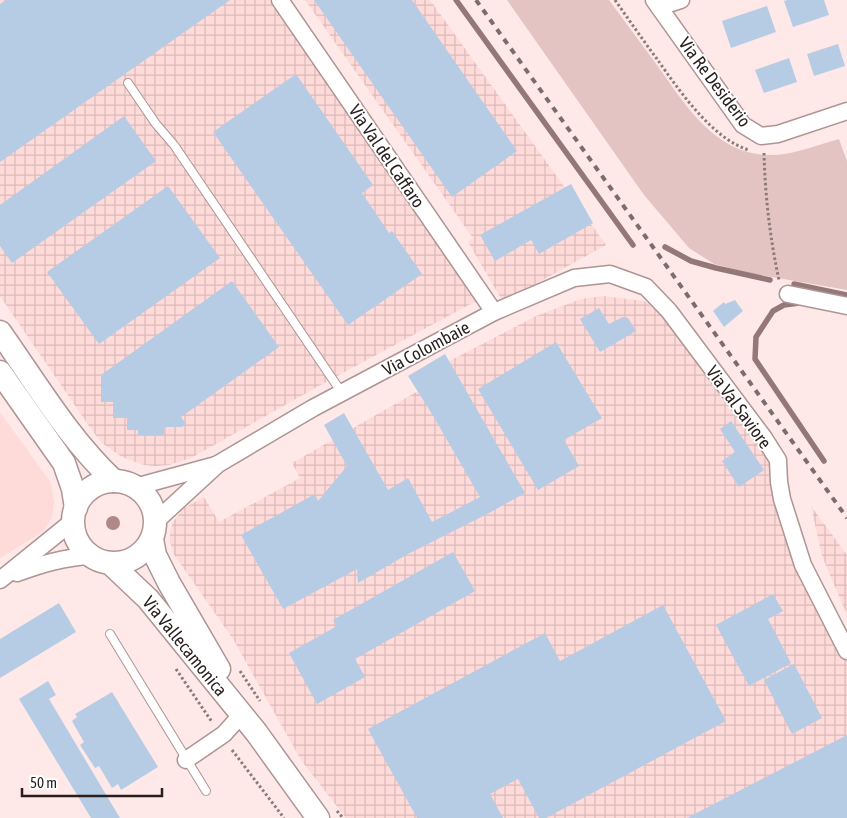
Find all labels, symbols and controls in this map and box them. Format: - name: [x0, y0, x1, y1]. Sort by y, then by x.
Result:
- street label: Via Re Desiderio: [674, 33, 756, 131]
- street label: Via Val del Caffaro: [345, 100, 429, 212]
- street label: Via Colombaie: [379, 316, 473, 380]
- street label: Via Val Saviore: [702, 362, 776, 452]
- street label: Via Vallecamonica: [138, 592, 232, 700]
- scale bar: [22, 766, 162, 798]
- text: 50 m: [30, 774, 57, 791]

